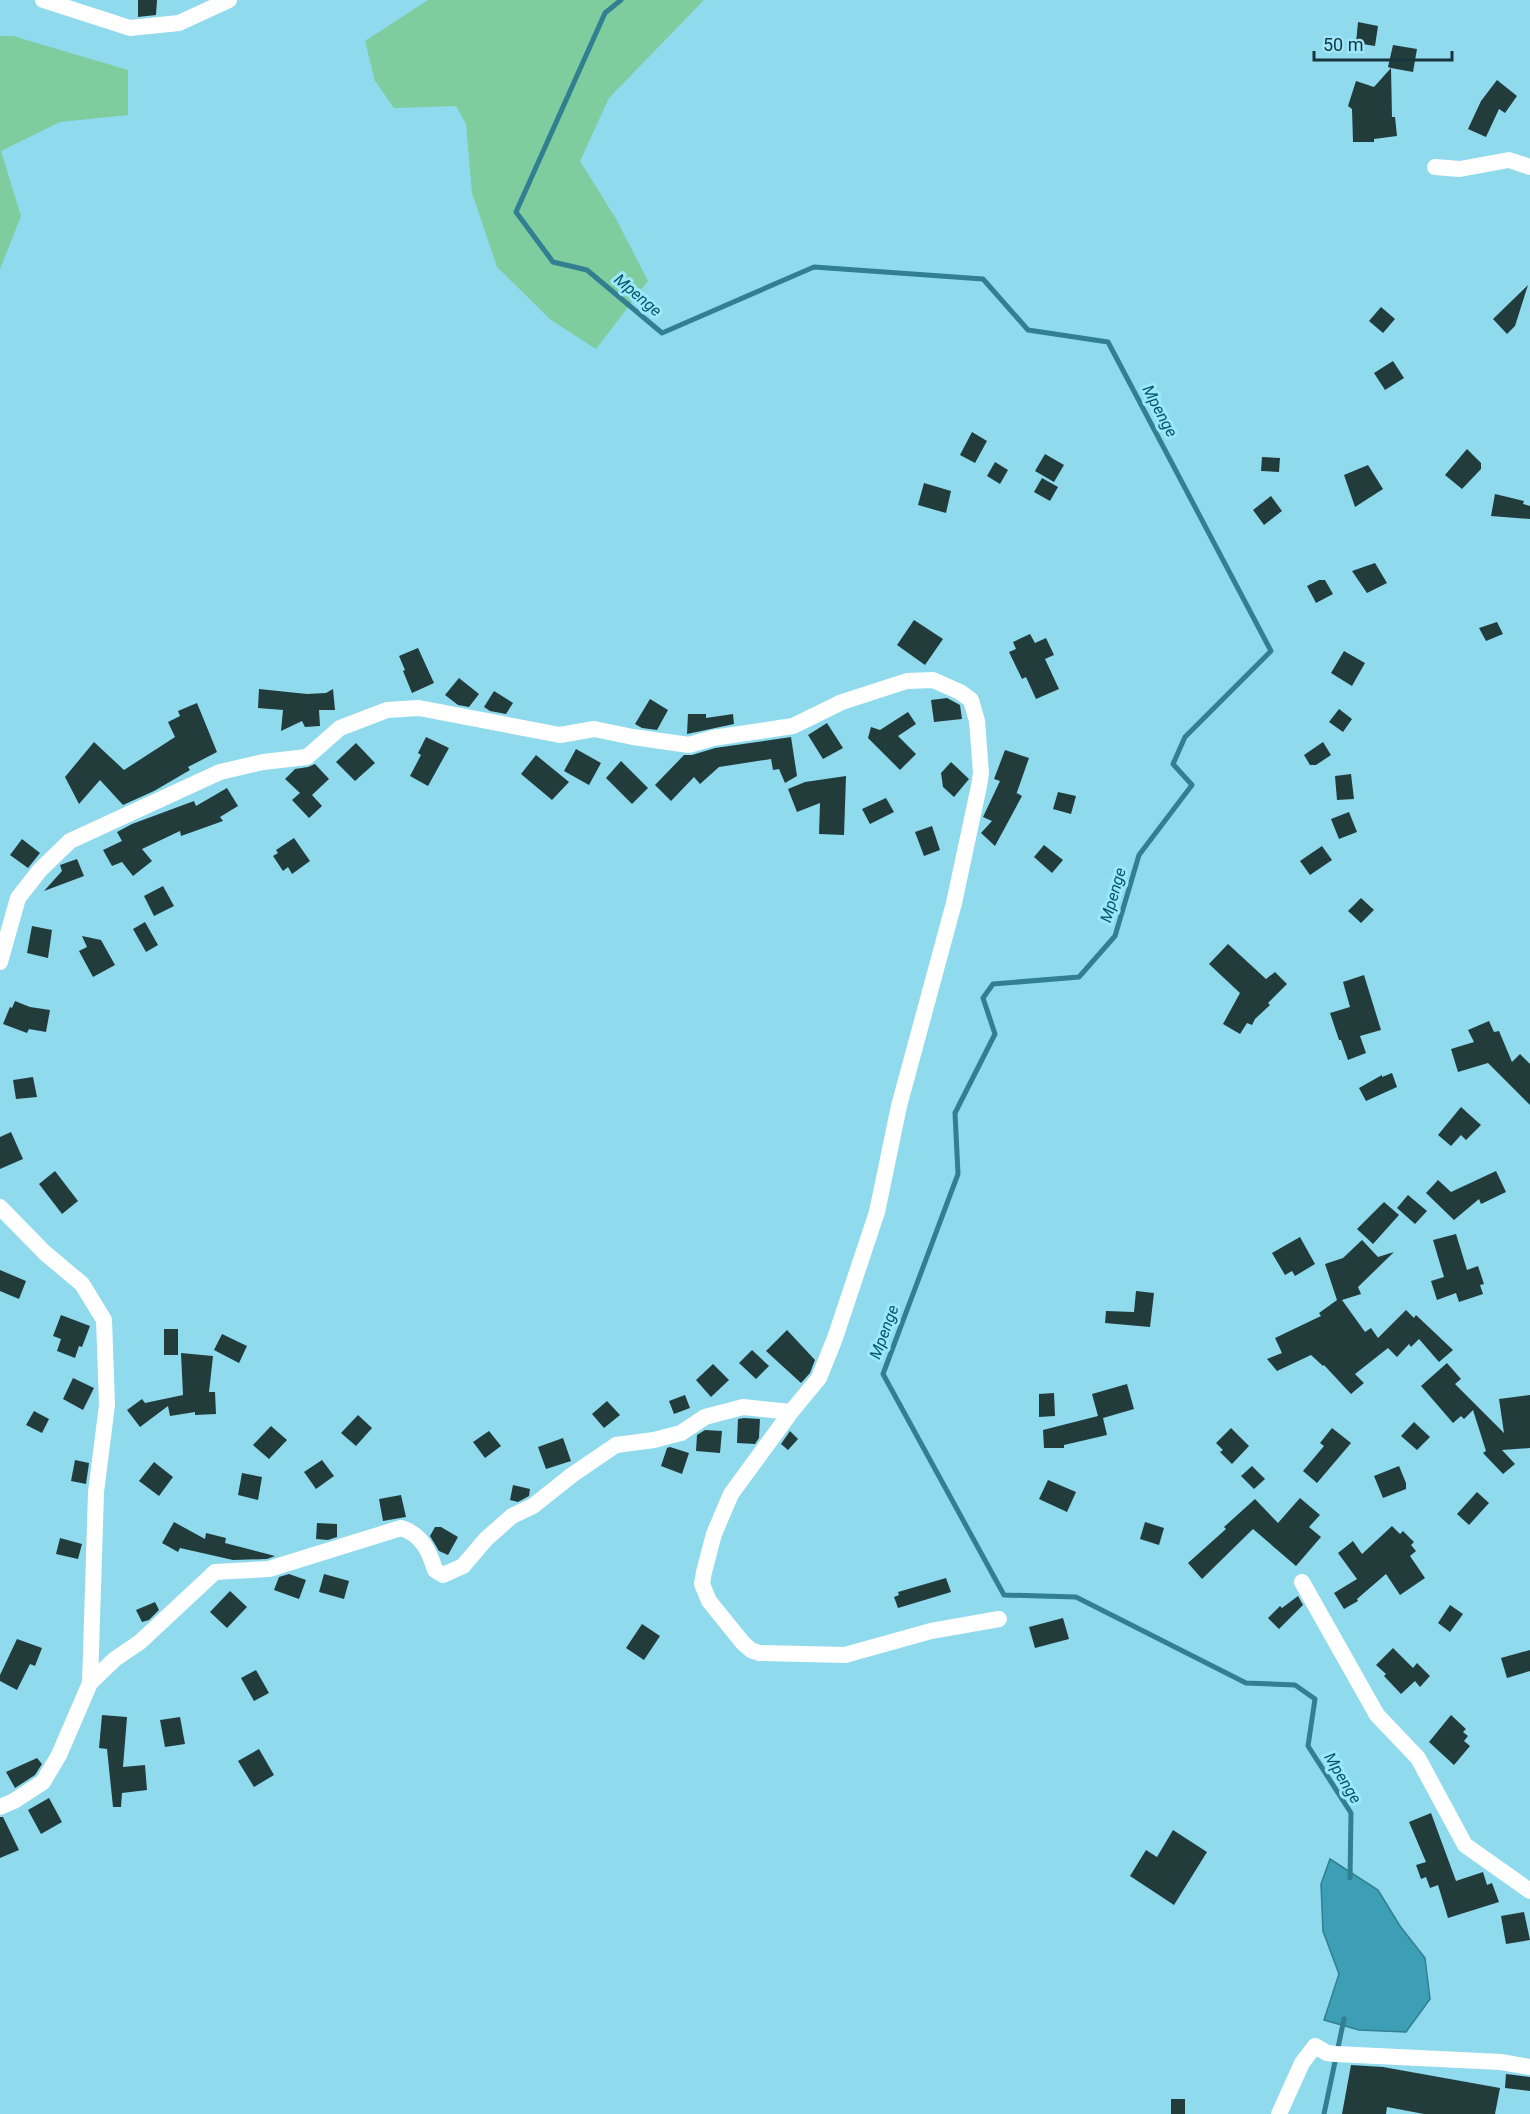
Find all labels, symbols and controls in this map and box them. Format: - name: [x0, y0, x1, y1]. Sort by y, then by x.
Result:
- scale bar: [1314, 24, 1452, 62]
- text: 50 m: [1323, 34, 1363, 55]
- water label: Mpenge: [610, 270, 666, 320]
- water label: Mpenge: [1138, 382, 1182, 440]
- water label: Mpenge: [1096, 865, 1130, 925]
- water label: Mpenge: [865, 1302, 903, 1362]
- water label: Mpenge: [1320, 1749, 1366, 1807]

